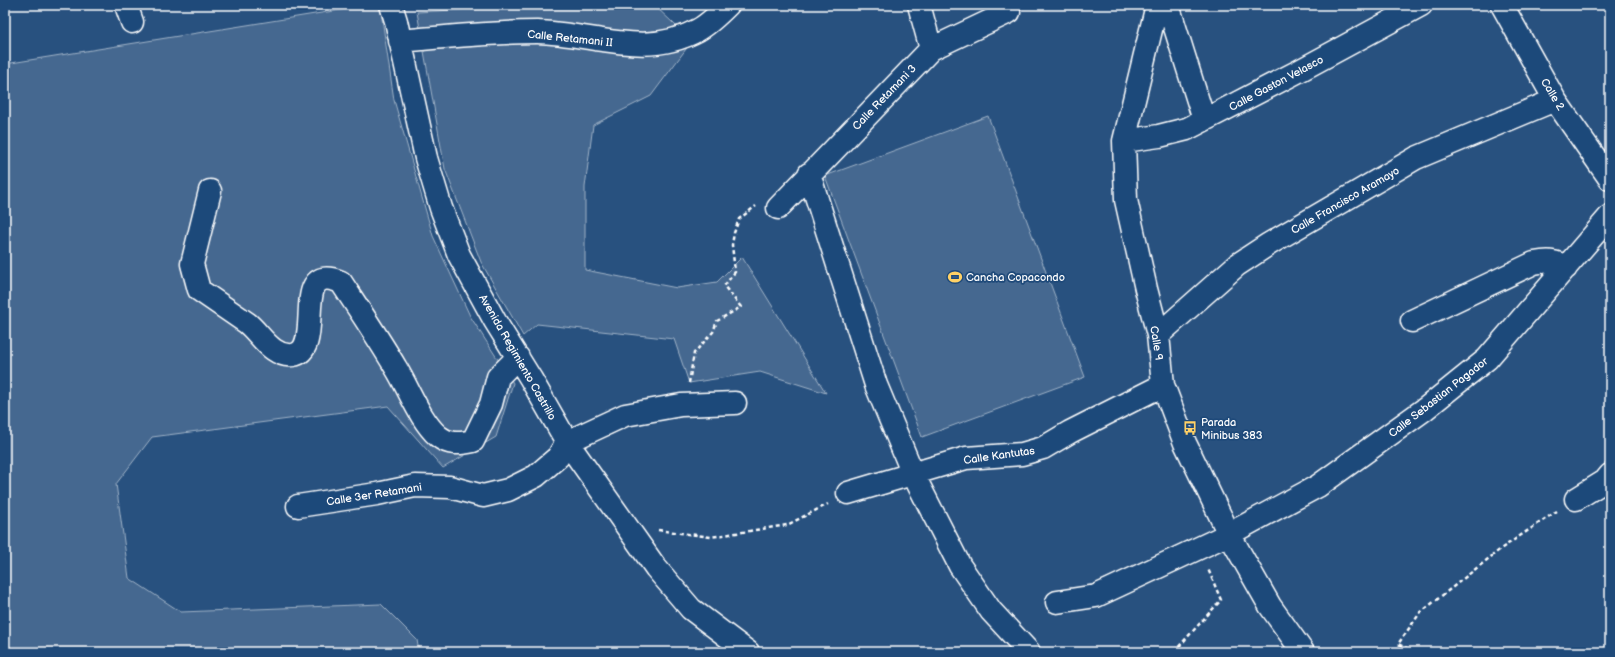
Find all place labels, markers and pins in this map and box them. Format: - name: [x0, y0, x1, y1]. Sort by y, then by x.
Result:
- sports icon: Cancha Copacondo: [947, 269, 963, 285]
- place label: Cancha Copacondo: [966, 271, 1065, 284]
- place label: Parada Minibus 383: [1201, 416, 1263, 442]
- bus stop icon: Parada Minibus 383: [1182, 420, 1198, 436]

